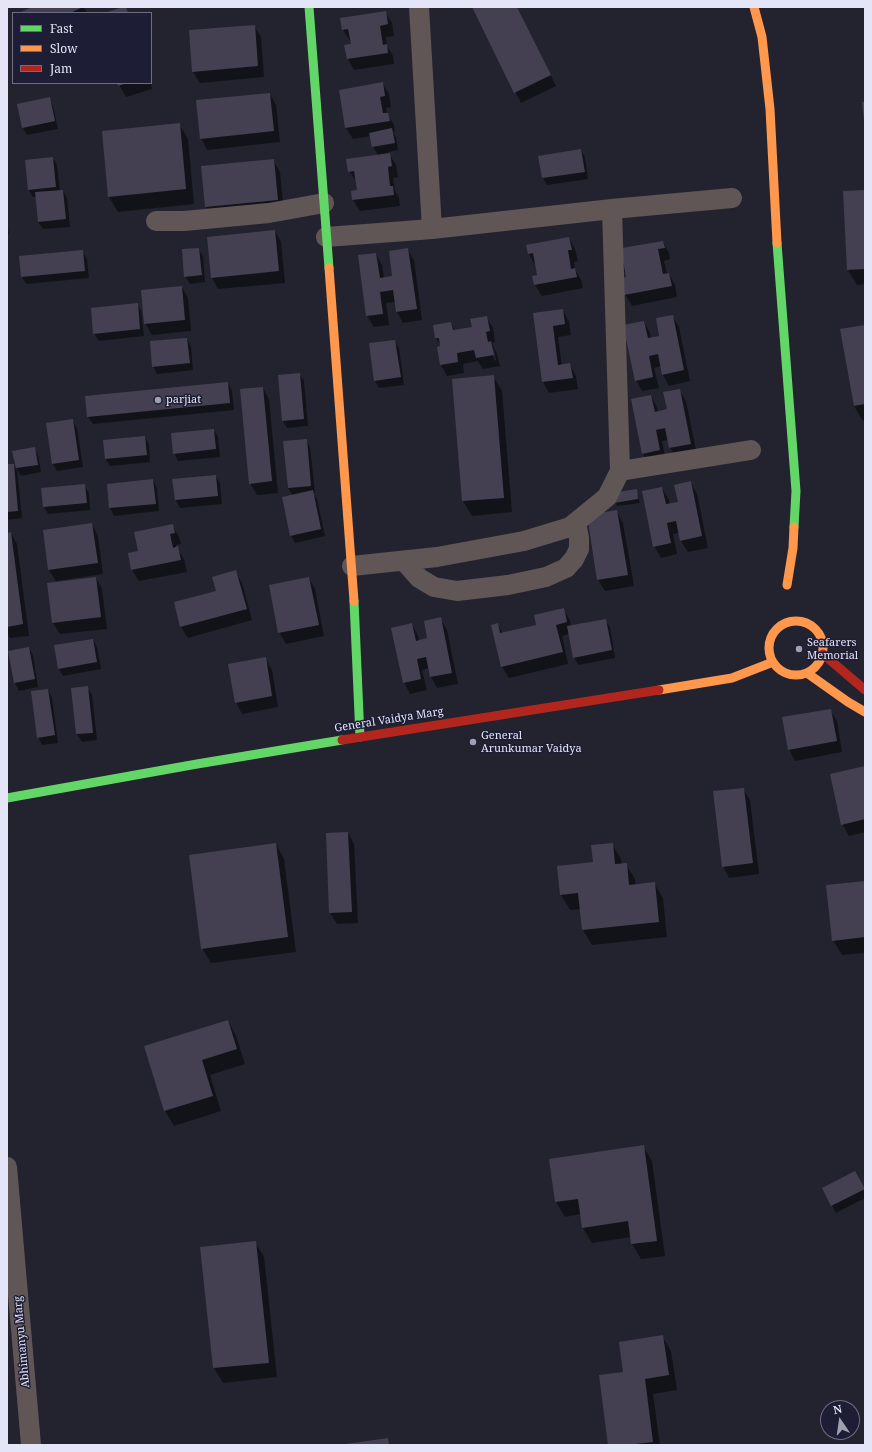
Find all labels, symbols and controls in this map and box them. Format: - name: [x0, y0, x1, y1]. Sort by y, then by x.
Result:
- legend: [12, 12, 152, 84]
- text: Fast: [50, 20, 73, 37]
- text: Slow: [50, 40, 78, 57]
- text: Jam: [50, 60, 72, 77]
- place label: parjiat: [166, 393, 201, 407]
- marker: parjiat: [153, 395, 163, 405]
- place label: Seafarers Memorial: [807, 636, 858, 662]
- marker: Seafarers Memorial: [794, 644, 804, 654]
- street label: General Vaidya Marg: [334, 705, 444, 735]
- place label: General Arunkumar Vaidya: [481, 729, 582, 755]
- marker: General Arunkumar Vaidya: [468, 737, 478, 747]
- street label: Abhimanyu Marg: [11, 1296, 33, 1388]
- north arrow: [820, 1400, 860, 1440]
- text: N: [831, 1401, 843, 1417]

